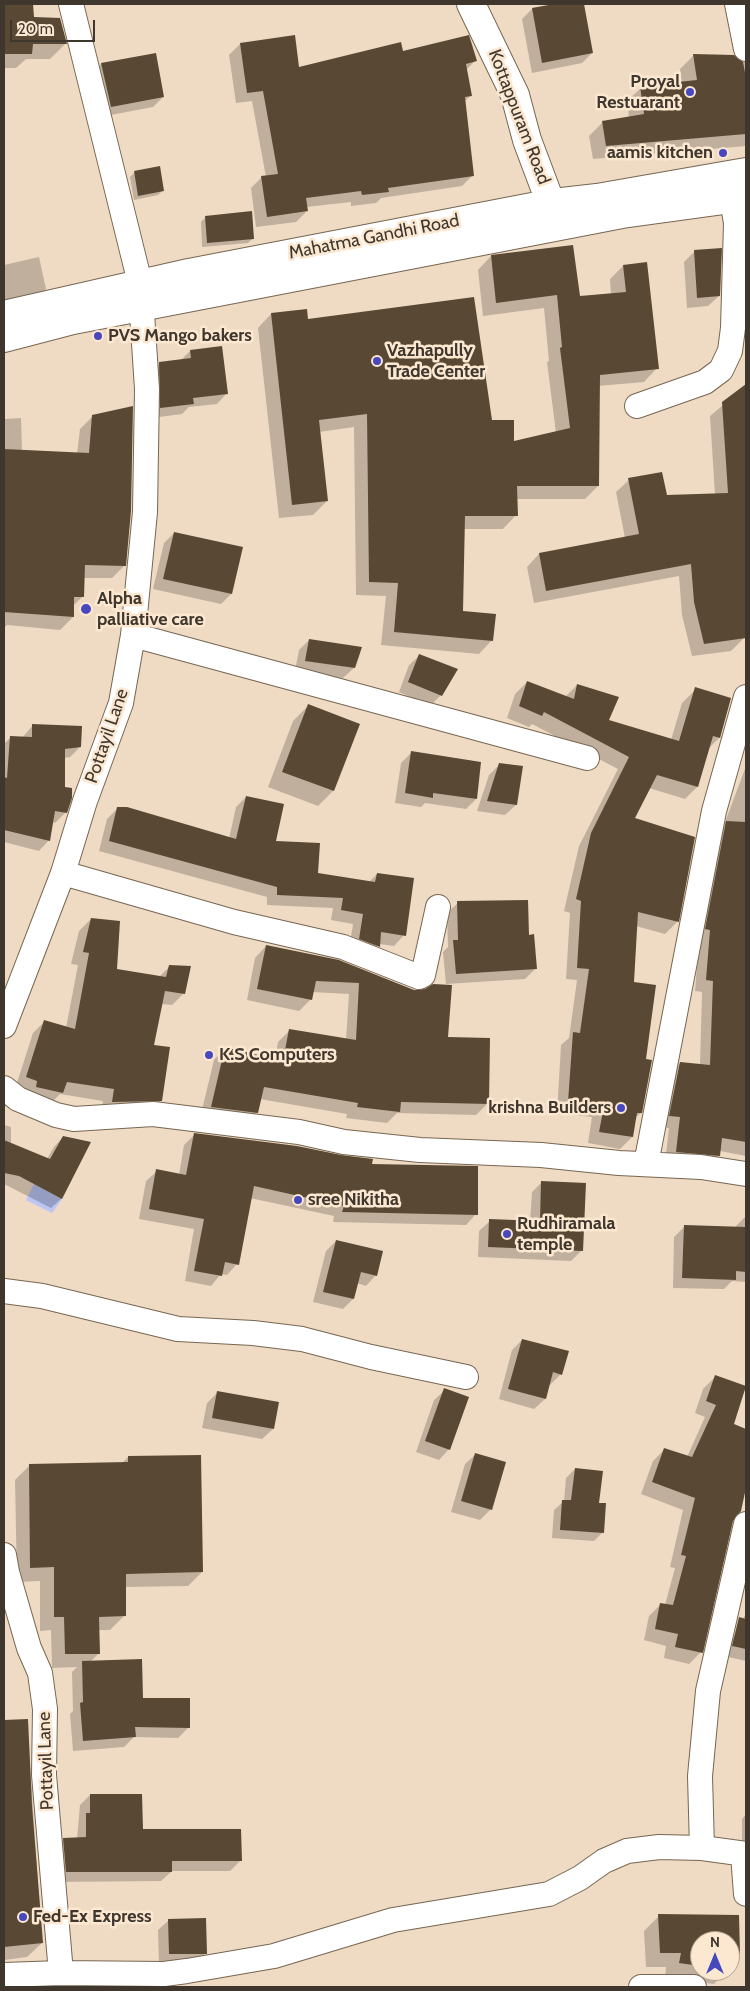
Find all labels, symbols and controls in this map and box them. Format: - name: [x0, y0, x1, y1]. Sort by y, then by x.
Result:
- scale bar: [12, 10, 98, 42]
- text: 20 m: [18, 20, 53, 38]
- street label: Kottappuram Road: [483, 47, 555, 187]
- place label: Proyal Restuarant: [596, 71, 680, 114]
- marker: Proyal Restuarant: [684, 86, 696, 98]
- place label: aamis kitchen: [607, 142, 713, 164]
- marker: aamis kitchen: [717, 147, 729, 159]
- street label: Mahatma Gandhi Road: [287, 210, 461, 264]
- place label: PVS Mango bakers: [108, 325, 252, 347]
- marker: PVS Mango bakers: [92, 330, 104, 342]
- place label: Vazhapully Trade Center: [387, 340, 485, 382]
- marker: Vazhapully Trade Center: [371, 355, 383, 367]
- place label: Alpha palliative care: [97, 588, 204, 630]
- marker: Alpha palliative care: [79, 602, 93, 616]
- street label: Pottayil Lane: [81, 686, 133, 786]
- place label: K.S Computers: [219, 1044, 335, 1066]
- marker: K.S Computers: [203, 1049, 215, 1061]
- place label: krishna Builders: [488, 1097, 611, 1119]
- marker: krishna Builders: [615, 1102, 627, 1114]
- place label: sree Nikitha: [308, 1189, 399, 1211]
- marker: sree Nikitha: [292, 1194, 304, 1206]
- place label: Rudhiramala temple: [517, 1213, 616, 1256]
- marker: Rudhiramala temple: [501, 1228, 513, 1240]
- street label: Pottayil Lane: [33, 1711, 59, 1811]
- place label: Fed-Ex Express: [33, 1906, 152, 1928]
- marker: Fed-Ex Express: [17, 1911, 29, 1923]
- north arrow: [690, 1931, 740, 1981]
- text: N: [710, 1933, 720, 1951]

